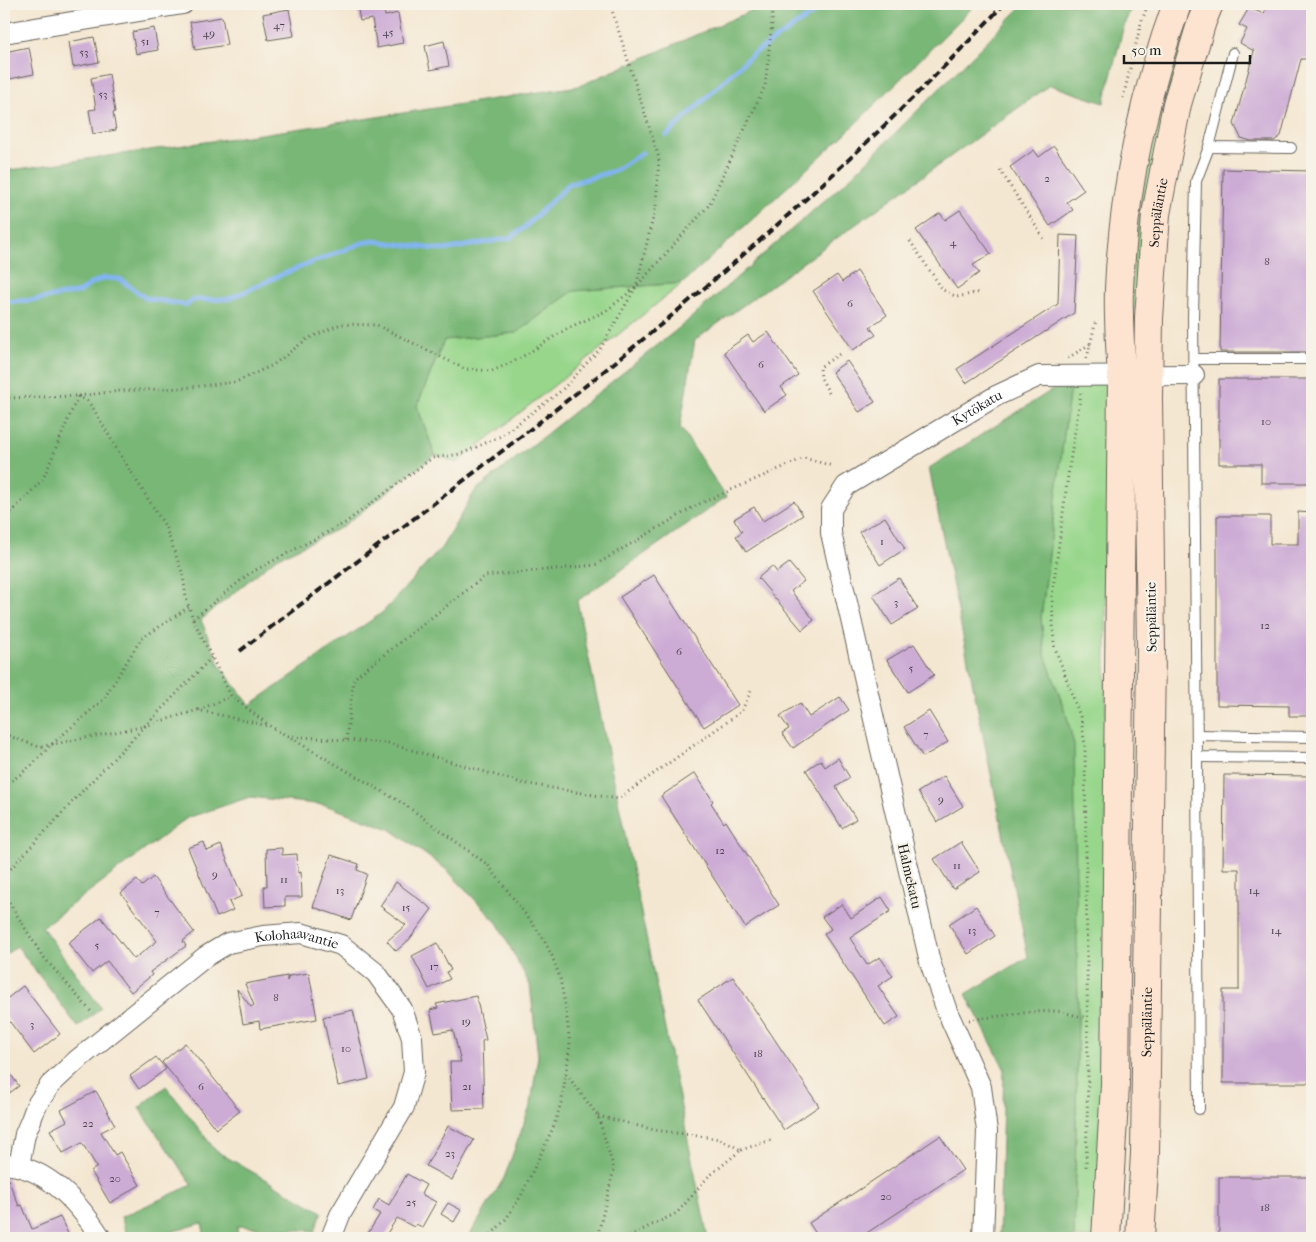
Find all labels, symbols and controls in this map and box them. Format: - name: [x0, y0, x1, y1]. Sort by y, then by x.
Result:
- house number: 47: [273, 19, 285, 32]
- house number: 45: [383, 26, 394, 39]
- house number: 49: [203, 27, 215, 40]
- scale bar: [1124, 32, 1250, 64]
- house number: 51: [141, 35, 149, 48]
- text: 50 m: [1131, 41, 1162, 59]
- house number: 53: [79, 46, 89, 59]
- house number: 53: [98, 88, 108, 101]
- house number: 2: [1044, 172, 1050, 185]
- street label: Seppäläntie: [1146, 176, 1172, 248]
- house number: 4: [950, 236, 957, 249]
- house number: 8: [1264, 255, 1270, 268]
- house number: 6: [847, 297, 853, 310]
- house number: 6: [758, 358, 764, 371]
- street label: Kytökatu: [949, 386, 1005, 430]
- house number: 10: [1261, 415, 1271, 428]
- house number: 1: [880, 535, 884, 548]
- street label: Seppäläntie: [1142, 582, 1161, 652]
- house number: 3: [894, 596, 898, 609]
- house number: 12: [1260, 619, 1270, 632]
- house number: 6: [676, 645, 682, 658]
- house number: 5: [909, 662, 914, 675]
- house number: 7: [923, 728, 929, 741]
- house number: 9: [938, 793, 944, 806]
- street label: Halmekatu: [894, 842, 925, 910]
- house number: 12: [715, 844, 725, 857]
- house number: 11: [953, 859, 961, 872]
- house number: 9: [212, 868, 218, 881]
- house number: 11: [280, 873, 288, 886]
- house number: 13: [336, 884, 344, 897]
- house number: 14: [1249, 884, 1260, 897]
- house number: 15: [402, 901, 411, 914]
- house number: 7: [154, 906, 160, 919]
- house number: 13: [968, 924, 976, 937]
- house number: 14: [1271, 924, 1282, 937]
- street label: Kolohaavantie: [253, 925, 341, 953]
- house number: 5: [95, 939, 100, 952]
- house number: 17: [429, 960, 439, 973]
- street label: Seppäläntie: [1138, 987, 1156, 1057]
- house number: 8: [273, 991, 279, 1004]
- house number: 19: [461, 1015, 471, 1028]
- house number: 3: [30, 1018, 34, 1031]
- house number: 10: [341, 1042, 351, 1055]
- house number: 18: [753, 1047, 763, 1060]
- house number: 6: [198, 1080, 204, 1093]
- house number: 21: [462, 1080, 472, 1093]
- house number: 22: [82, 1117, 94, 1130]
- house number: 23: [445, 1147, 455, 1160]
- house number: 20: [109, 1172, 121, 1185]
- house number: 20: [880, 1190, 892, 1203]
- house number: 25: [406, 1196, 416, 1209]
- house number: 18: [1260, 1201, 1270, 1214]

